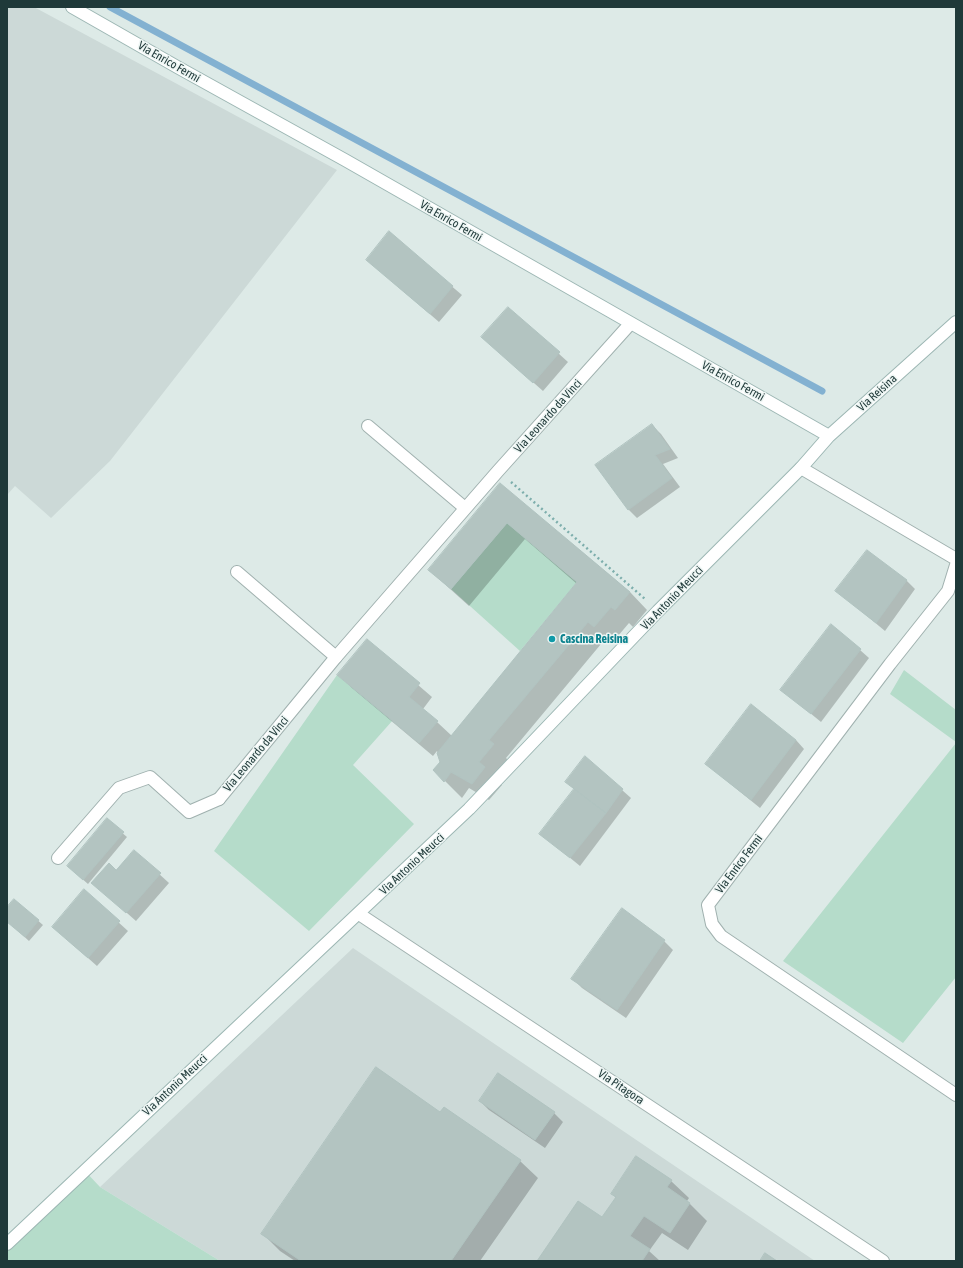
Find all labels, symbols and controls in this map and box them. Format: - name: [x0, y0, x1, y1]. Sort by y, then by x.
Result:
- street label: Via Enrico Fermi: [135, 38, 203, 86]
- street label: Via Enrico Fermi: [417, 197, 485, 245]
- street label: Via Enrico Fermi: [699, 358, 767, 404]
- street label: Via Reisina: [854, 371, 900, 415]
- street label: Via Leonardo da Vinci: [511, 376, 585, 456]
- street label: Via Antonio Meucci: [638, 563, 706, 633]
- place label: Cascina Reisina: [560, 632, 628, 646]
- marker: Cascina Reisina: [547, 634, 557, 644]
- street label: Via Leonardo da Vinci: [220, 713, 292, 795]
- street label: Via Antonio Meucci: [377, 830, 447, 898]
- street label: Via Enrico Fermi: [712, 832, 766, 896]
- street label: Via Antonio Meucci: [140, 1051, 210, 1119]
- street label: Via Pitagora: [595, 1066, 647, 1108]

